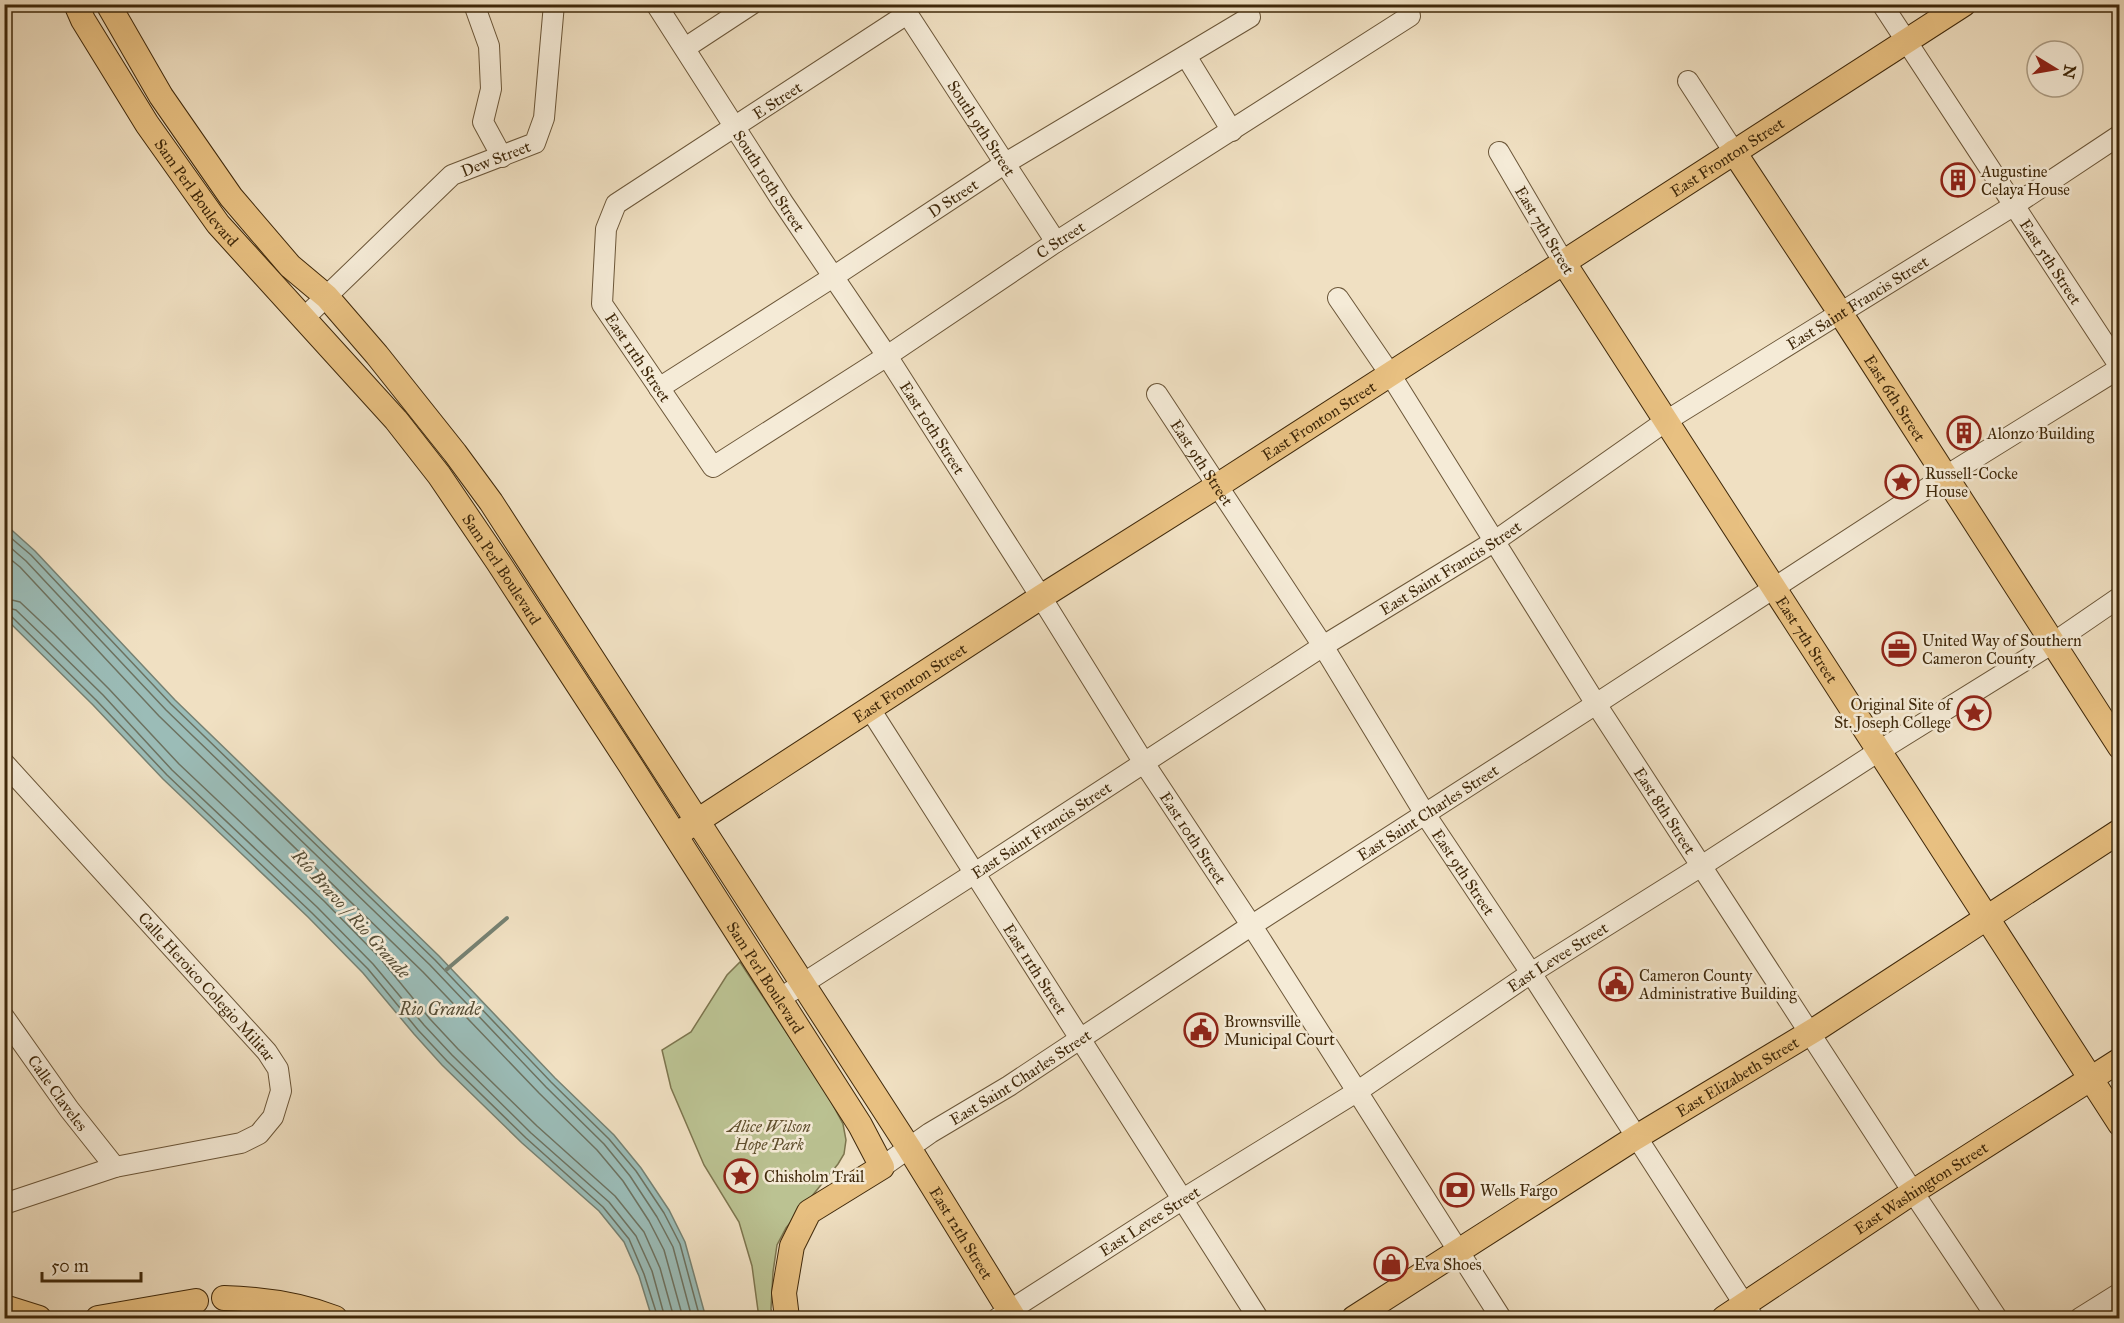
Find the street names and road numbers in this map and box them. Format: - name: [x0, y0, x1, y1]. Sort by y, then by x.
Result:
- street label: E Street: [749, 77, 806, 123]
- street label: South 9th Street: [943, 77, 1020, 180]
- street label: East Fronton Street: [1667, 113, 1788, 201]
- street label: South 10th Street: [729, 127, 809, 236]
- street label: Sam Perl Boulevard: [150, 135, 242, 250]
- street label: Dew Street: [458, 137, 534, 181]
- street label: D Street: [925, 175, 982, 222]
- street label: East 7th Street: [1511, 183, 1578, 278]
- street label: East 5th Street: [2016, 215, 2086, 308]
- street label: C Street: [1033, 217, 1089, 263]
- street label: East Saint Francis Street: [1783, 252, 1932, 354]
- street label: East 11th Street: [601, 309, 675, 406]
- street label: East 6th Street: [1860, 351, 1930, 445]
- street label: East Fronton Street: [1258, 377, 1380, 465]
- street label: East 10th Street: [896, 378, 969, 478]
- street label: East 9th Street: [1166, 416, 1237, 510]
- street label: Sam Perl Boulevard: [458, 510, 545, 628]
- street label: East Saint Francis Street: [1376, 516, 1525, 619]
- street label: East 7th Street: [1772, 593, 1842, 687]
- street label: East Fronton Street: [849, 639, 970, 727]
- street label: East Saint Charles Street: [1354, 760, 1502, 865]
- street label: East 8th Street: [1630, 764, 1700, 858]
- street label: East Saint Francis Street: [968, 778, 1115, 883]
- street label: East 10th Street: [1156, 788, 1230, 888]
- street label: East 9th Street: [1428, 826, 1499, 919]
- street label: Calle Heroico Colegio Militar: [134, 908, 279, 1065]
- street label: Sam Perl Boulevard: [723, 918, 808, 1037]
- street label: East Levee Street: [1504, 918, 1612, 996]
- street label: East 11th Street: [999, 920, 1071, 1018]
- street label: East Saint Charles Street: [946, 1025, 1095, 1129]
- street label: East Elizabeth Street: [1673, 1033, 1803, 1121]
- street label: Calle Claveles: [24, 1051, 92, 1135]
- street label: East Washington Street: [1851, 1138, 1992, 1239]
- street label: East Levee Street: [1096, 1182, 1204, 1260]
- street label: East 12th Street: [925, 1183, 997, 1283]

